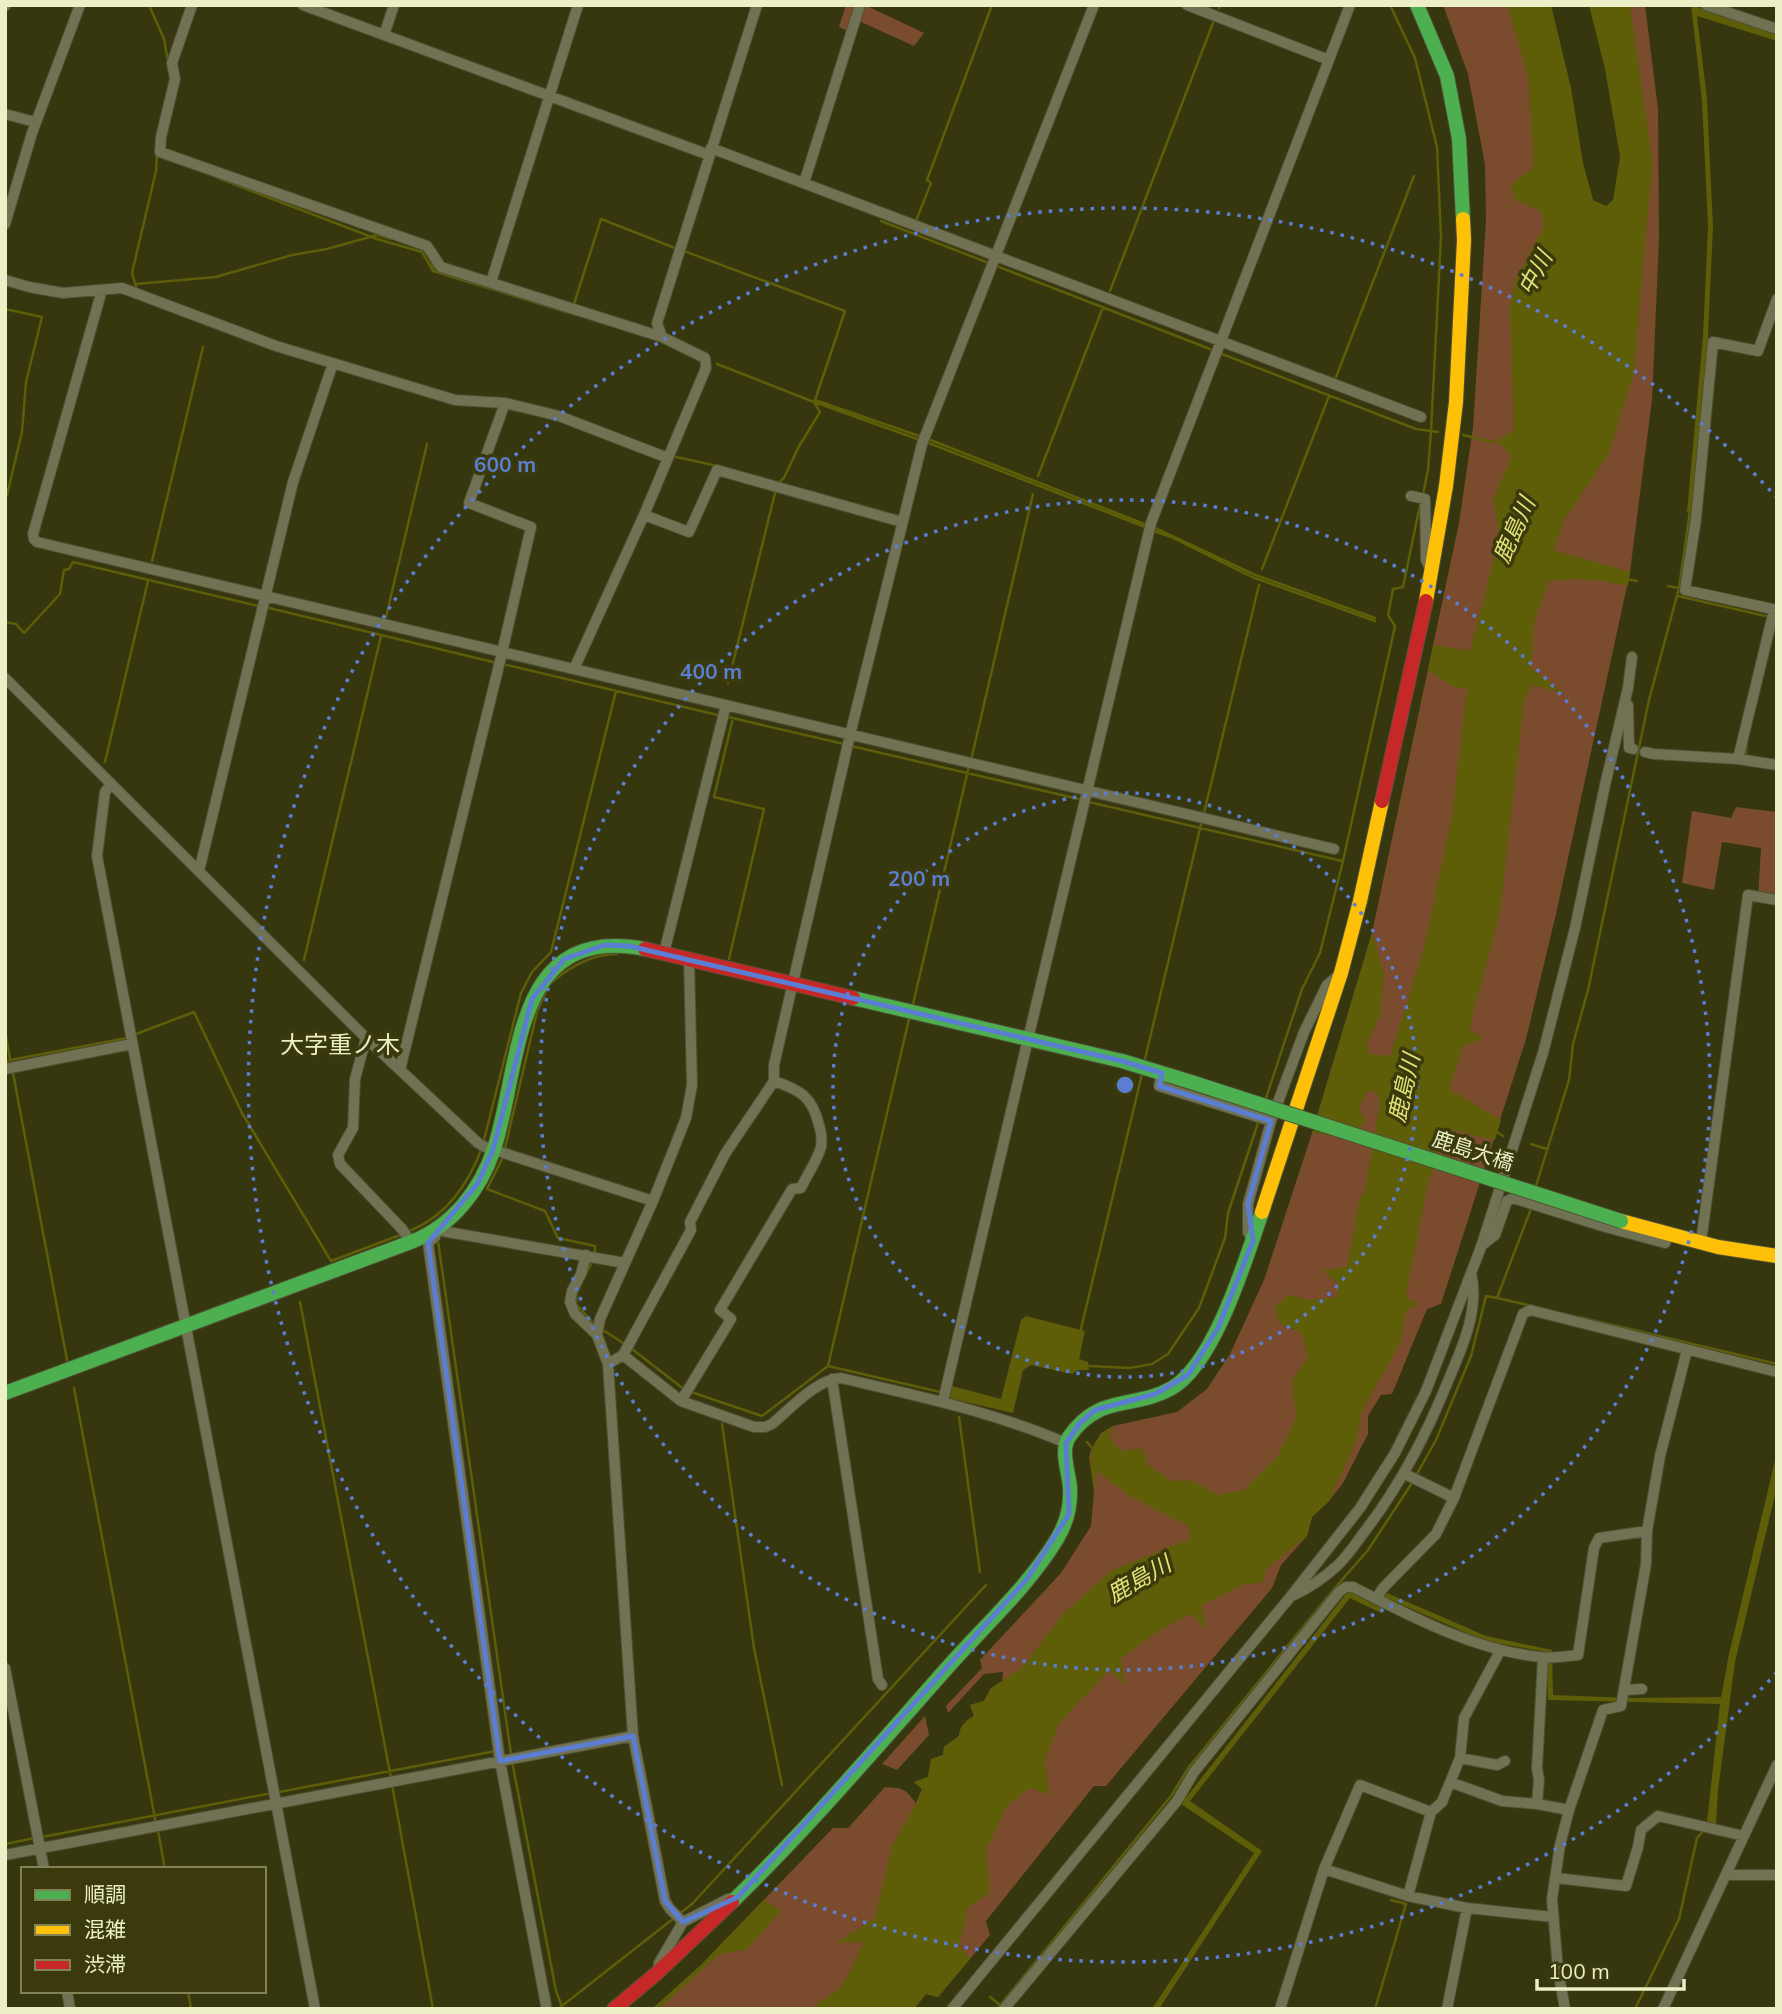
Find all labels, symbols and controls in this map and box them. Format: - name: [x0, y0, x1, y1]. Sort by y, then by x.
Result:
- water label: 中川: [1511, 243, 1560, 300]
- text: 600 m: [474, 451, 536, 477]
- water label: 鹿島川: [1486, 490, 1542, 567]
- text: 400 m: [680, 658, 742, 684]
- text: 200 m: [888, 865, 950, 891]
- district label: 大字重ノ木: [280, 1029, 400, 1059]
- water label: 鹿島川: [1382, 1048, 1426, 1125]
- centre of rings: [1113, 1073, 1137, 1097]
- street label: 鹿島大橋: [1429, 1125, 1517, 1175]
- water label: 鹿島川: [1102, 1547, 1178, 1608]
- legend: [21, 1867, 266, 1993]
- text: 順調: [84, 1881, 126, 1907]
- text: 混雑: [84, 1916, 126, 1942]
- scale bar: [1537, 1948, 1684, 1992]
- text: 渋滞: [84, 1951, 126, 1977]
- text: 100 m: [1548, 1958, 1610, 1984]

